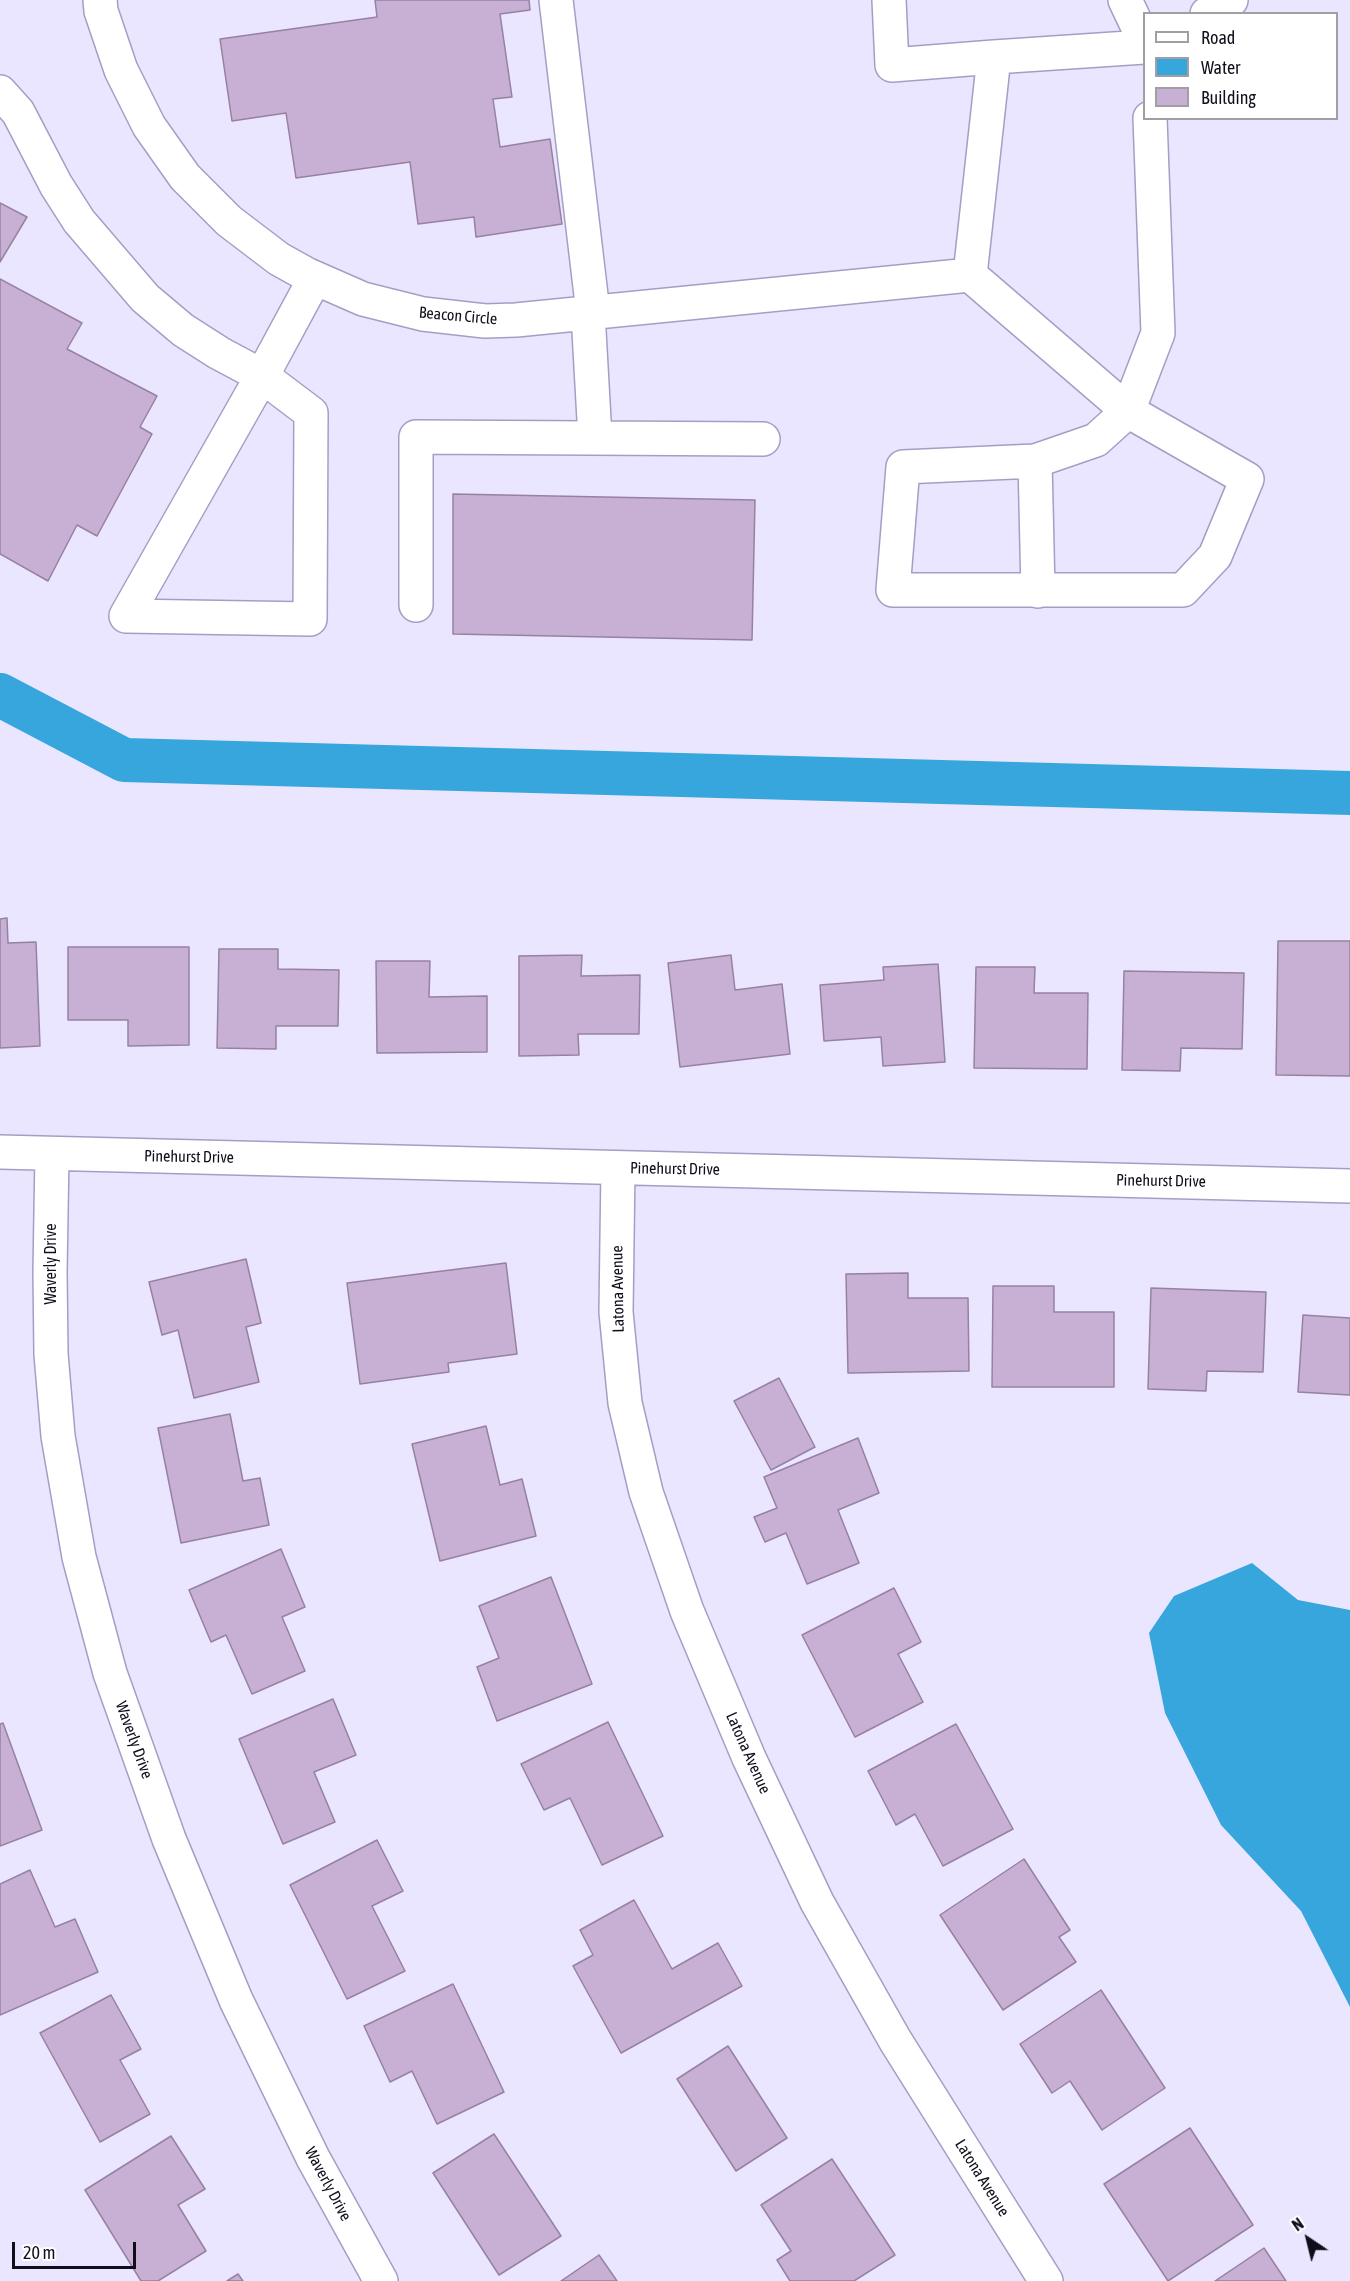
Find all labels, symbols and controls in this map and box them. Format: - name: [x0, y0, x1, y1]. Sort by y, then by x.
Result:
- legend: [1143, 12, 1338, 120]
- text: Road: [1201, 27, 1235, 48]
- text: Water: [1201, 57, 1240, 78]
- text: Building: [1201, 87, 1256, 108]
- street label: Beacon Circle: [418, 303, 498, 329]
- street label: Pinehurst Drive: [144, 1147, 234, 1167]
- street label: Pinehurst Drive: [630, 1159, 720, 1179]
- street label: Pinehurst Drive: [1116, 1171, 1206, 1191]
- street label: Waverly Drive: [41, 1224, 61, 1304]
- street label: Latona Avenue: [608, 1245, 628, 1333]
- street label: Waverly Drive: [111, 1699, 157, 1781]
- street label: Latona Avenue: [721, 1709, 775, 1797]
- street label: Latona Avenue: [951, 2136, 1013, 2220]
- street label: Waverly Drive: [301, 2144, 355, 2224]
- north arrow: [1278, 2209, 1338, 2269]
- text: N: [1289, 2214, 1307, 2234]
- scale bar: [15, 2230, 140, 2268]
- text: 20 m: [23, 2242, 55, 2263]

